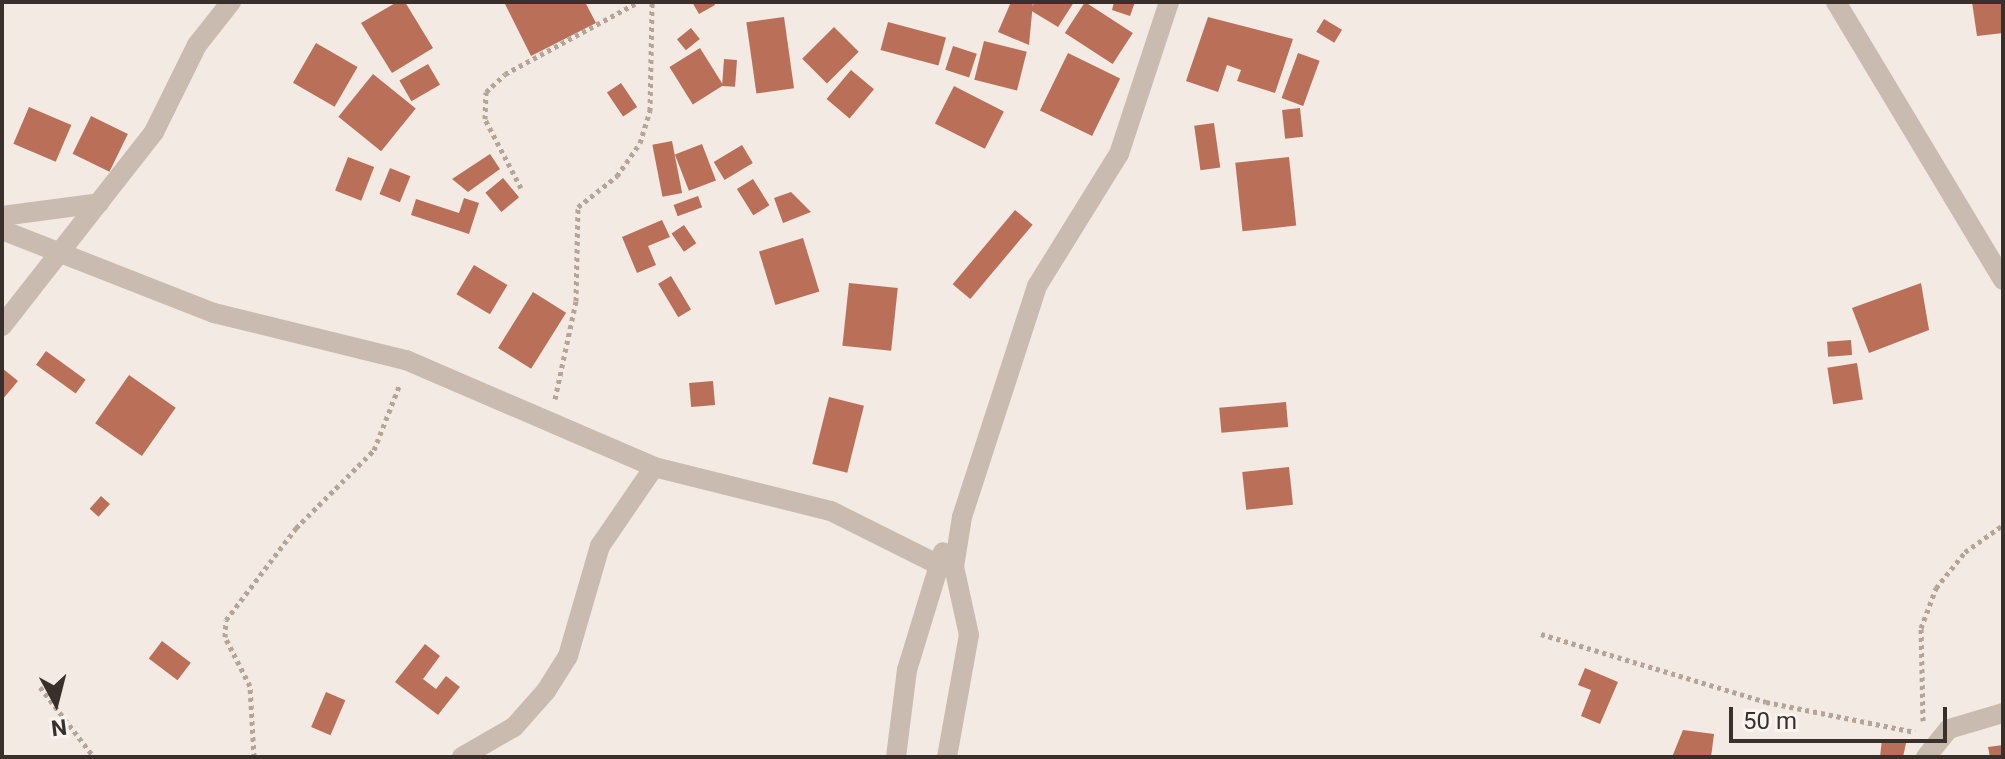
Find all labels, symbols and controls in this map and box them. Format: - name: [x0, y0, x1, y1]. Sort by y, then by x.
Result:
- north arrow: [16, 663, 96, 743]
- scale bar: [1733, 691, 1951, 741]
- text: 50 m: [1743, 707, 1797, 735]
- text: N: [50, 714, 68, 741]

